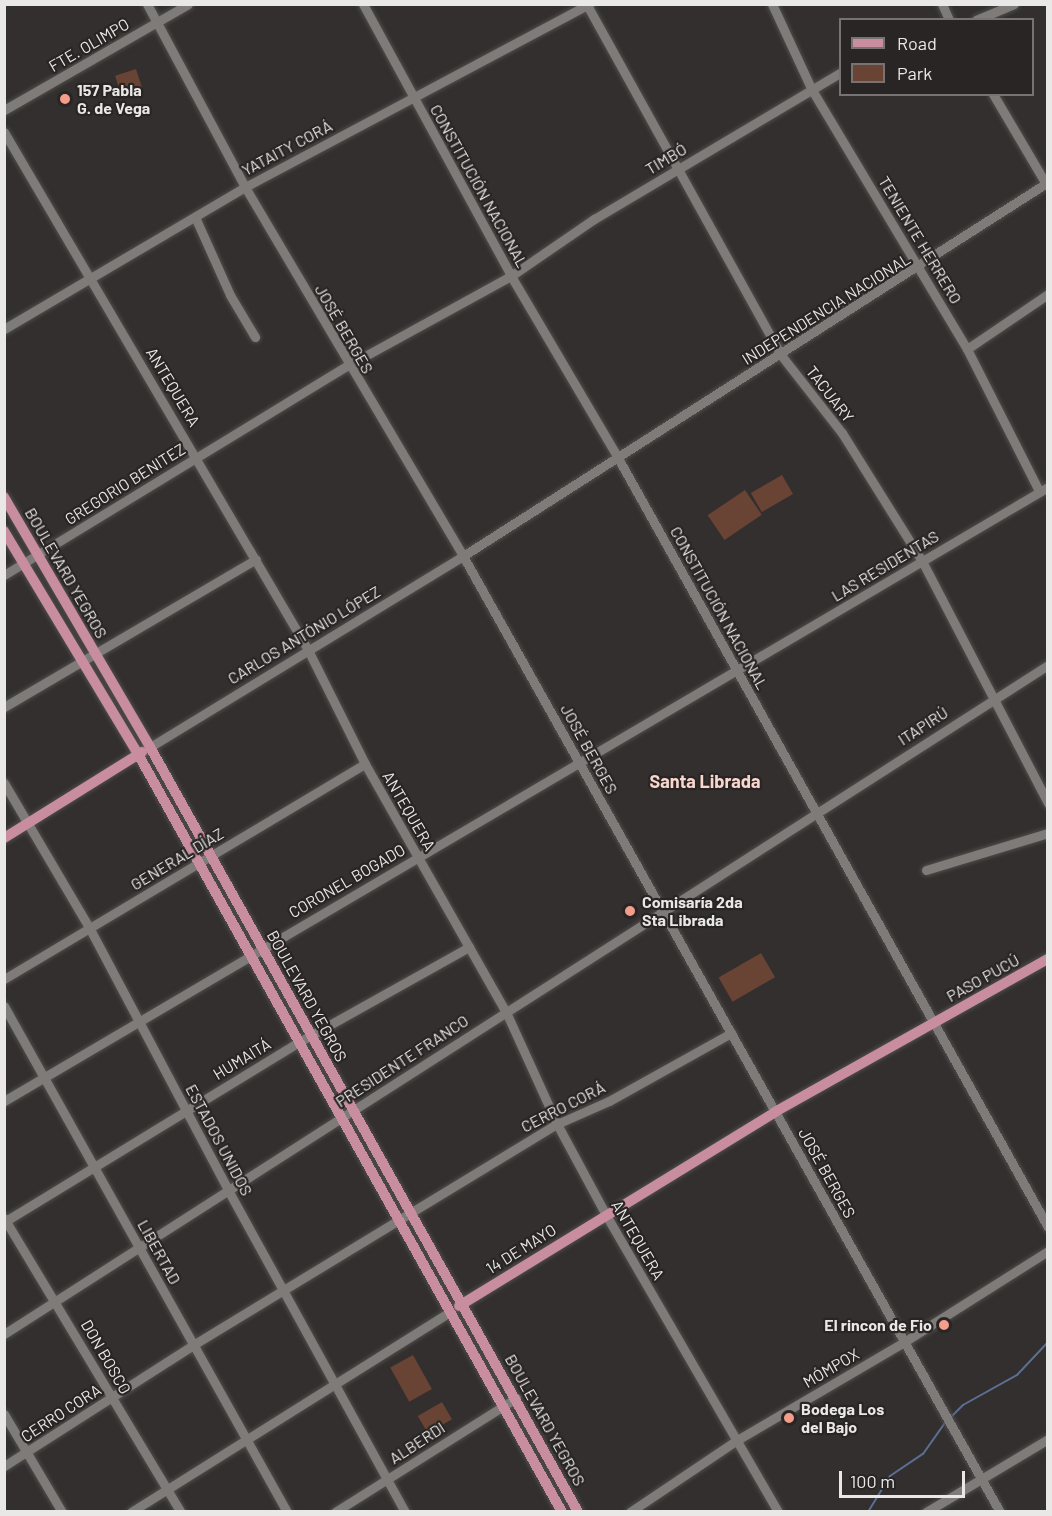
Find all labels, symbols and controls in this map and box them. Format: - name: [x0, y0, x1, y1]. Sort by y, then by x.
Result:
- street label: FTE. OLIMPO: [45, 14, 133, 76]
- legend: [839, 18, 1034, 96]
- text: Road: [897, 32, 937, 54]
- text: Park: [897, 62, 932, 84]
- place label: 157 Pabla G. de Vega: [77, 80, 150, 118]
- marker: 157 Pabla G. de Vega: [58, 92, 72, 106]
- street label: CONSTITUCIÓN NACIONAL: [426, 101, 532, 271]
- street label: YATAITY CORÁ: [239, 116, 335, 180]
- street label: TIMBÓ: [642, 139, 690, 179]
- street label: TENIENTE HERRERO: [874, 173, 966, 307]
- street label: INDEPENDENCIA NACIONAL: [738, 249, 914, 369]
- street label: JOSÉ BERGES: [311, 281, 377, 377]
- street label: ANTEQUERA: [142, 344, 204, 430]
- street label: TACUARY: [802, 362, 858, 426]
- street label: GREGORIO BENITEZ: [61, 439, 189, 529]
- street label: BOULEVARD YEGROS: [21, 504, 111, 642]
- street label: CONSTITUCIÓN NACIONAL: [666, 523, 772, 693]
- street label: LAS RESIDENTAS: [828, 526, 942, 606]
- street label: CARLOS ANTÓNIO LÓPEZ: [224, 582, 384, 688]
- street label: JOSÉ BERGES: [556, 701, 622, 797]
- street label: ITAPIRÚ: [894, 703, 952, 749]
- street label: ANTEQUERA: [379, 768, 439, 854]
- district label: Santa Librada: [650, 770, 760, 792]
- street label: GENERAL DÍAZ: [127, 824, 227, 894]
- street label: CORONEL BOGADO: [285, 840, 409, 922]
- place label: Comisaría 2da Sta Librada: [642, 892, 743, 930]
- marker: Comisaría 2da Sta Librada: [623, 904, 637, 918]
- street label: BOULEVARD YEGROS: [263, 927, 351, 1065]
- street label: PASO PUCÚ: [943, 950, 1023, 1006]
- street label: PRESIDENTE FRANCO: [332, 1011, 472, 1111]
- street label: HUMAITÁ: [210, 1034, 274, 1084]
- street label: CERRO CORÁ: [518, 1078, 608, 1136]
- street label: ESTADOS UNIDOS: [182, 1081, 256, 1199]
- street label: JOSÉ BERGES: [794, 1125, 860, 1221]
- street label: ANTEQUERA: [608, 1197, 668, 1283]
- street label: LIBERTAD: [134, 1217, 184, 1287]
- street label: 14 DE MAYO: [482, 1220, 560, 1278]
- place label: El rincon de Fio: [824, 1315, 932, 1335]
- street label: DON BOSCO: [77, 1316, 135, 1398]
- marker: El rincon de Fio: [937, 1318, 951, 1332]
- street label: MÓMPOX: [799, 1344, 863, 1392]
- street label: BOULEVARD YEGROS: [501, 1351, 589, 1489]
- street label: CERRO CORA: [17, 1380, 105, 1446]
- place label: Bodega Los del Bajo: [801, 1399, 884, 1437]
- marker: Bodega Los del Bajo: [782, 1411, 796, 1425]
- street label: ALBERDI: [386, 1418, 448, 1468]
- scale bar: [842, 1459, 968, 1497]
- text: 100 m: [850, 1470, 895, 1492]

